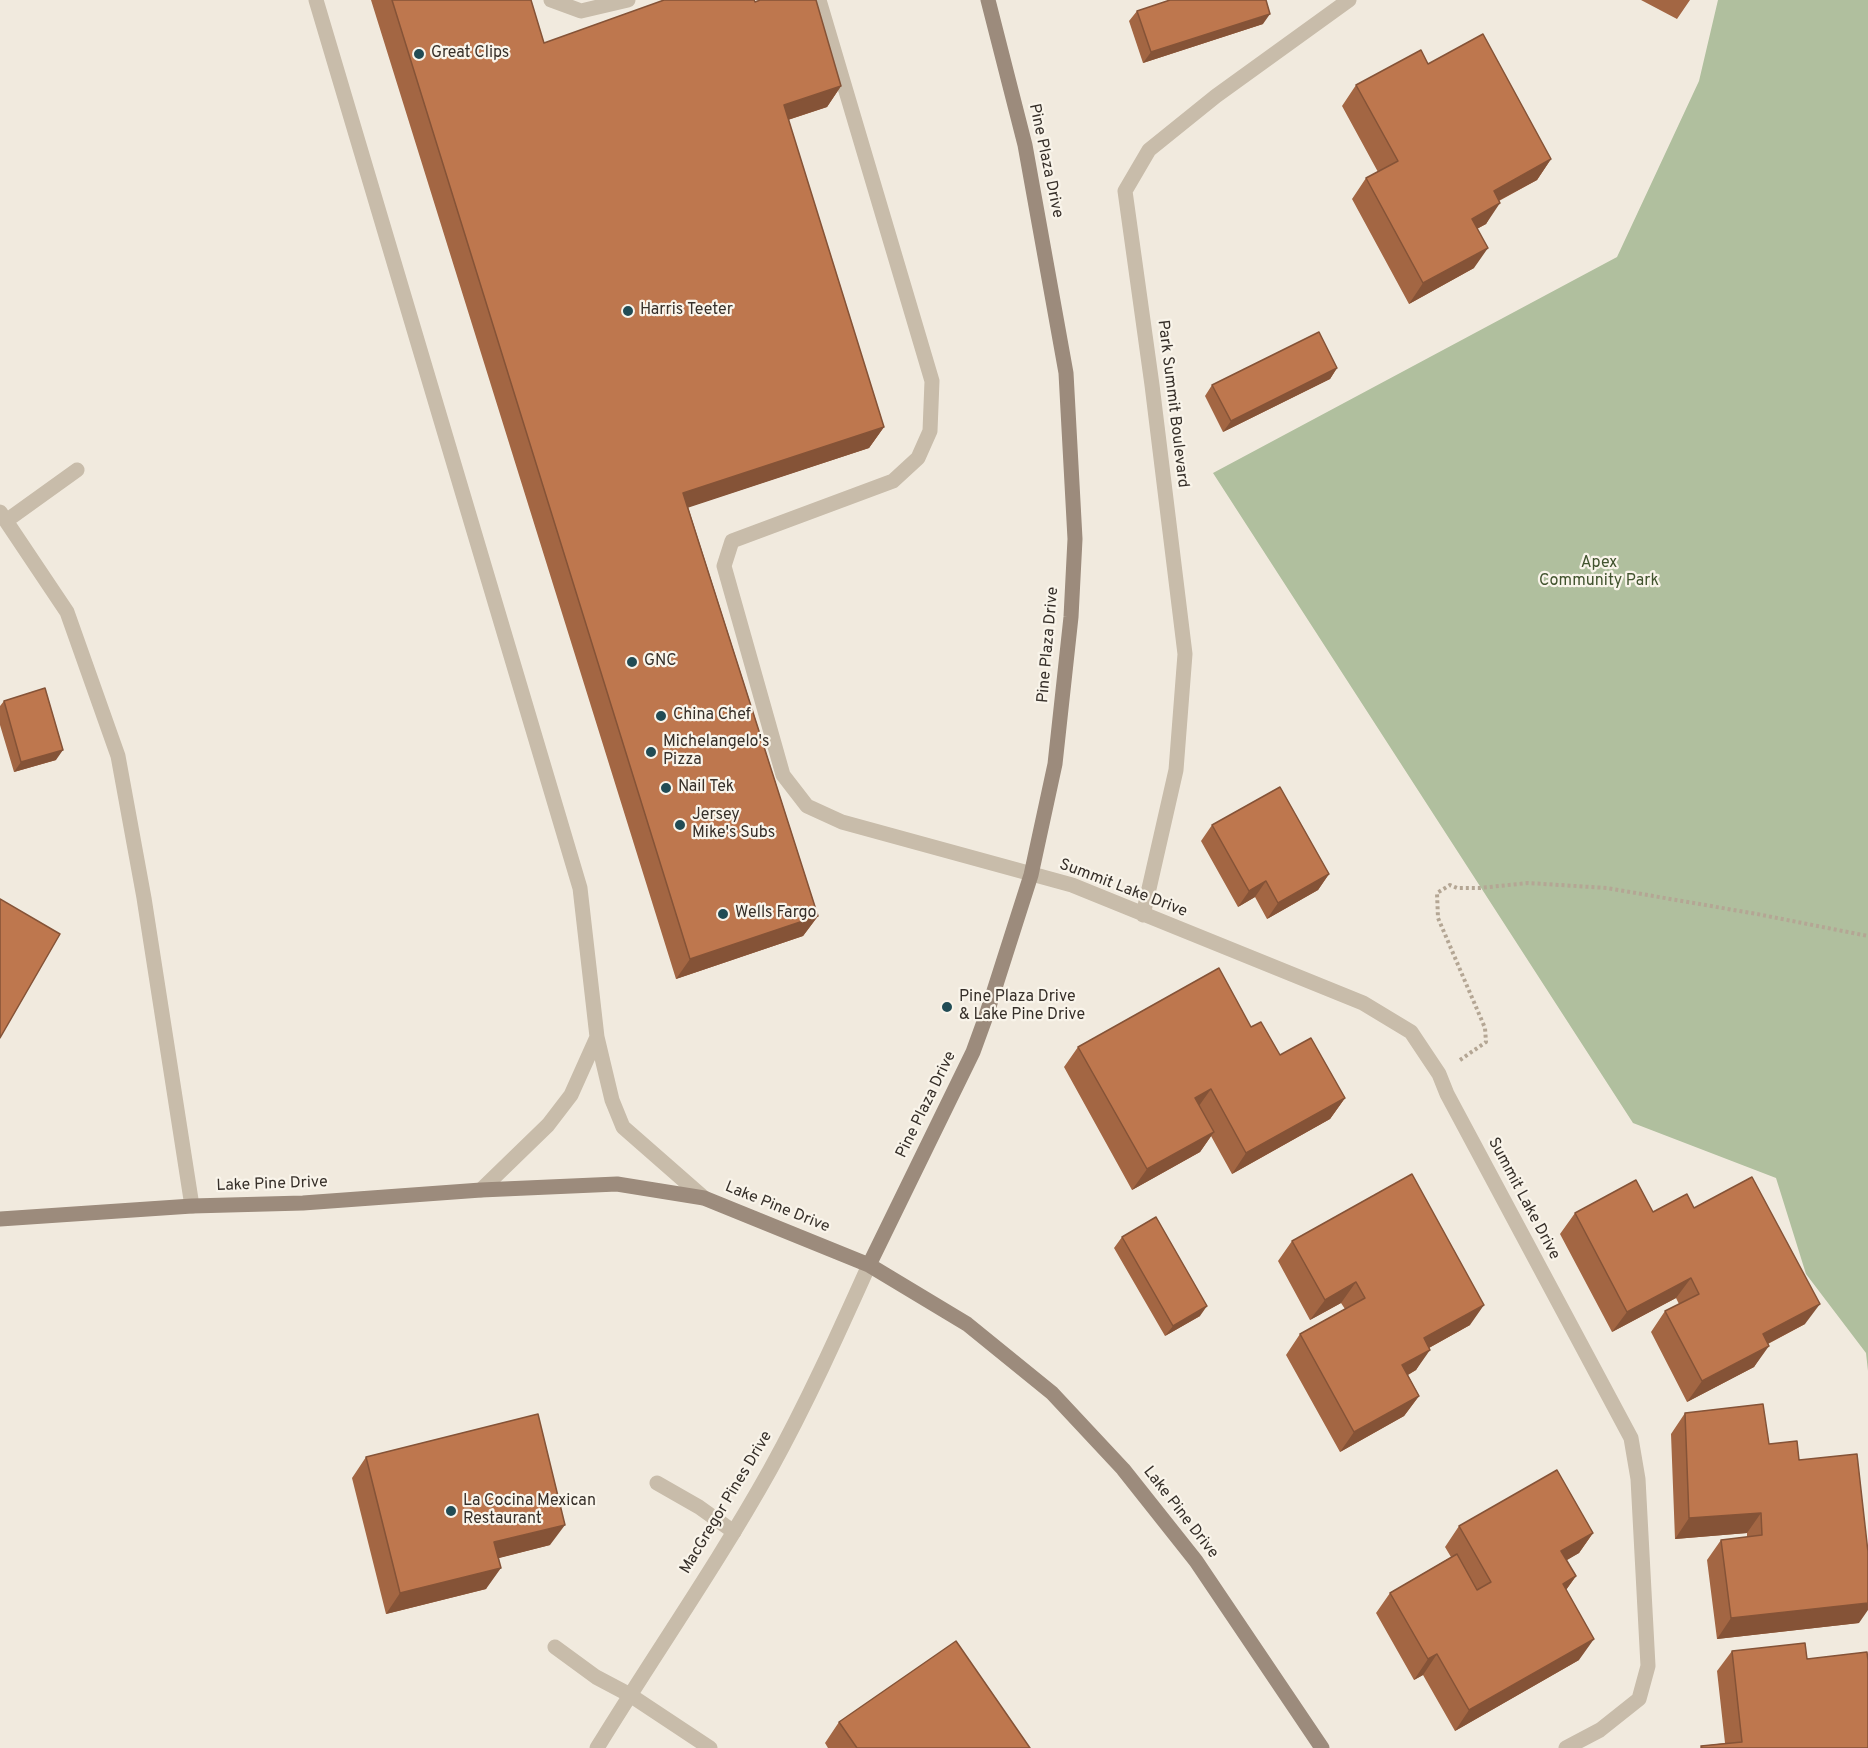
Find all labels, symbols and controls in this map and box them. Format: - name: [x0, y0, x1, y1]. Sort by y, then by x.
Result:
- place label: Great Clips: [431, 44, 509, 64]
- marker: Great Clips: [412, 47, 426, 61]
- street label: Pine Plaza Drive: [1023, 102, 1067, 220]
- place label: Harris Teeter: [640, 301, 733, 321]
- marker: Harris Teeter: [621, 304, 635, 318]
- street label: Park Summit Boulevard: [1152, 319, 1192, 489]
- park label: Apex Community Park: [1539, 554, 1659, 592]
- street label: Pine Plaza Drive: [1034, 586, 1064, 704]
- place label: GNC: [644, 652, 677, 672]
- marker: GNC: [625, 655, 639, 669]
- place label: China Chef: [673, 706, 751, 726]
- marker: China Chef: [654, 709, 668, 723]
- place label: Michelangelo's Pizza: [663, 733, 769, 771]
- marker: Michelangelo's Pizza: [644, 745, 658, 759]
- place label: Nail Tek: [678, 778, 734, 798]
- marker: Nail Tek: [659, 781, 673, 795]
- place label: Jersey Mike's Subs: [692, 806, 775, 844]
- marker: Jersey Mike's Subs: [673, 818, 687, 832]
- street label: Summit Lake Drive: [1056, 856, 1190, 922]
- place label: Wells Fargo: [735, 904, 816, 924]
- marker: Wells Fargo: [716, 907, 730, 921]
- place label: Pine Plaza Drive & Lake Pine Drive: [959, 988, 1085, 1026]
- marker: Pine Plaza Drive & Lake Pine Drive: [940, 1000, 954, 1014]
- street label: Pine Plaza Drive: [893, 1048, 961, 1162]
- street label: Summit Lake Drive: [1483, 1135, 1563, 1263]
- street label: Lake Pine Drive: [216, 1173, 328, 1197]
- street label: Lake Pine Drive: [722, 1178, 832, 1238]
- street label: MacGregor Pines Drive: [677, 1428, 777, 1578]
- street label: Lake Pine Drive: [1138, 1463, 1222, 1563]
- place label: La Cocina Mexican Restaurant: [463, 1492, 596, 1530]
- marker: La Cocina Mexican Restaurant: [444, 1504, 458, 1518]

